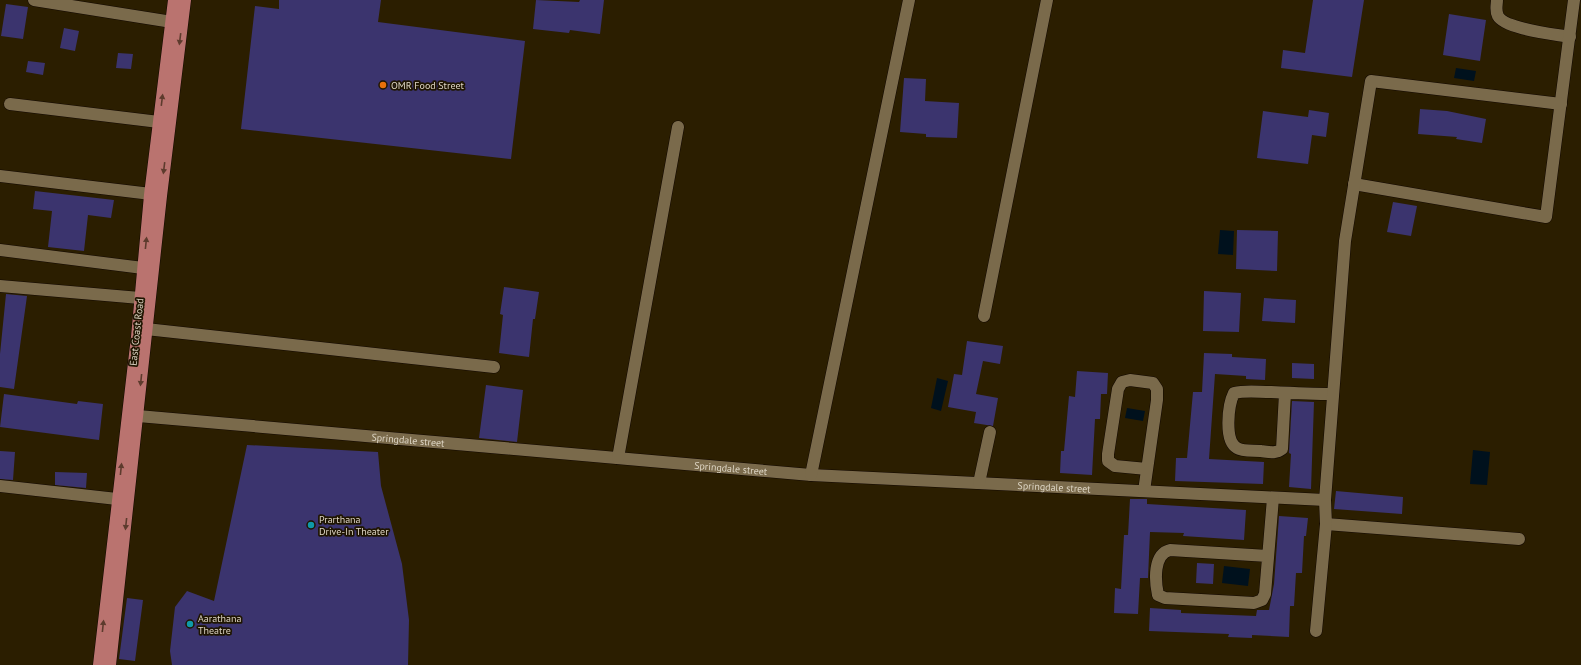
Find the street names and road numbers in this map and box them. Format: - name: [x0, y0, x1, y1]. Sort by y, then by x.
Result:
- street label: East Coast Road: [126, 298, 147, 366]
- street label: Springdale street: [371, 430, 446, 450]
- street label: Springdale street: [694, 459, 768, 478]
- street label: Springdale street: [1017, 479, 1092, 496]

